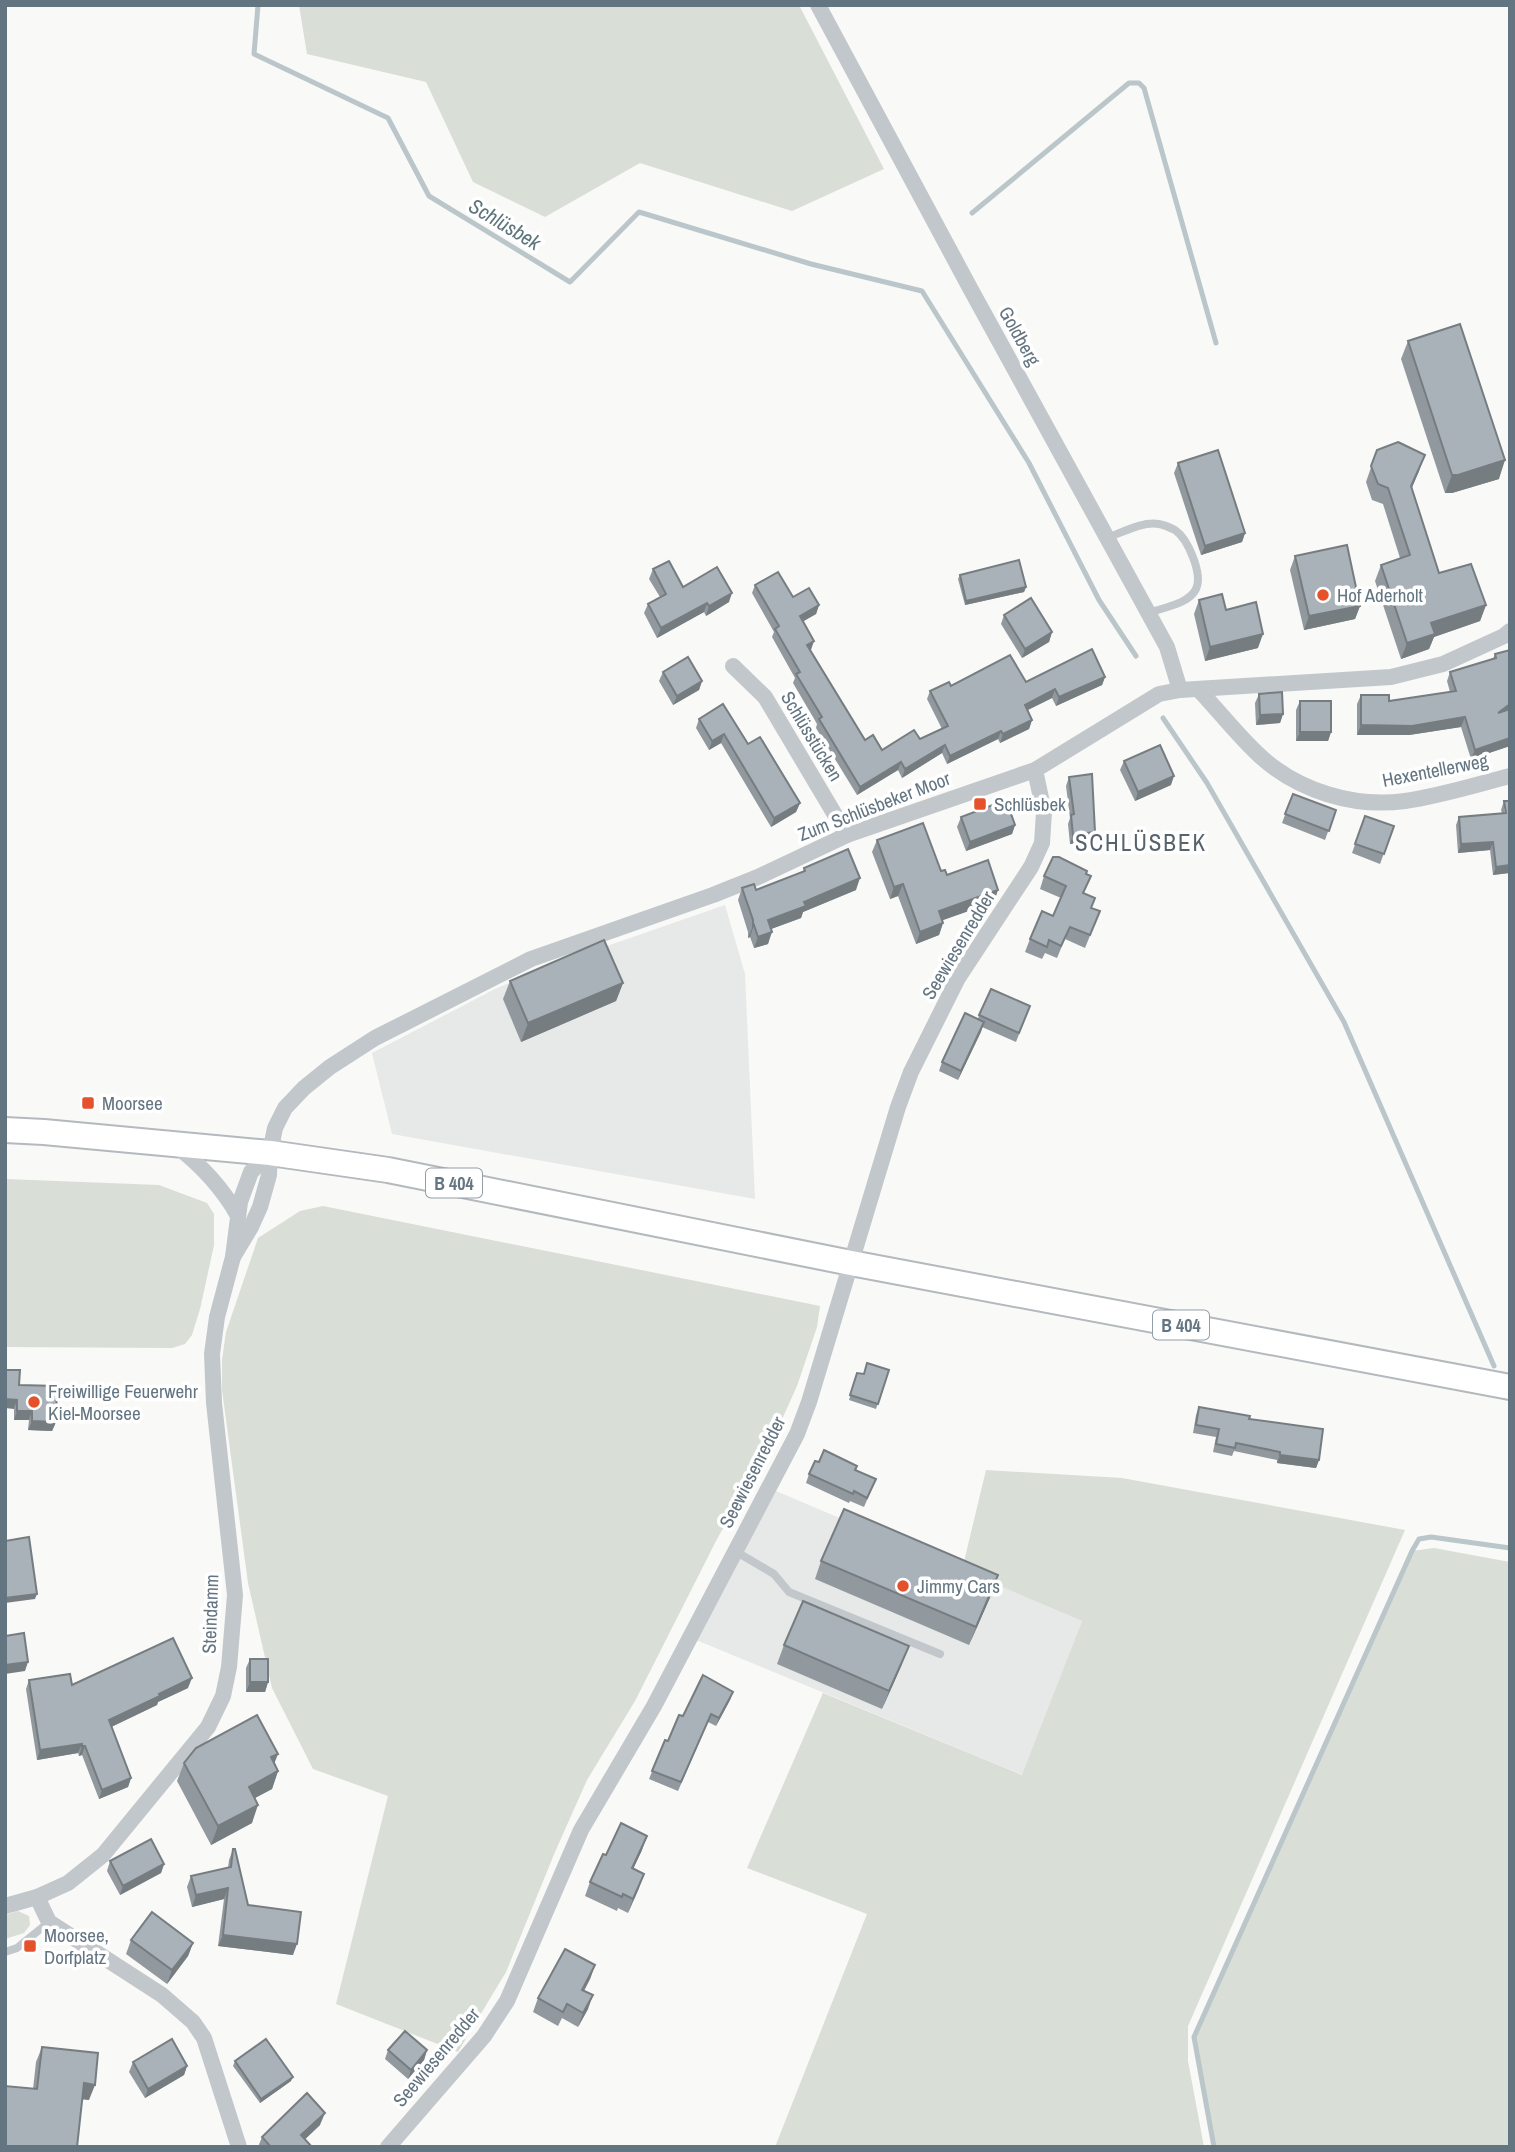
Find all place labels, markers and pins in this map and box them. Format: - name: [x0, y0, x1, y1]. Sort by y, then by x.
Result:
- place label: Hof Aderholt: [1337, 582, 1423, 608]
- marker: Hof Aderholt: [1315, 587, 1331, 603]
- place label: Schlüsbek: [994, 791, 1066, 817]
- marker: Schlüsbek: [972, 796, 988, 812]
- place label: Moorsee: [102, 1090, 163, 1116]
- marker: Moorsee: [80, 1095, 96, 1111]
- place label: Freiwillige Feuerwehr Kiel-Moorsee: [48, 1378, 199, 1426]
- marker: Freiwillige Feuerwehr Kiel-Moorsee: [26, 1394, 42, 1410]
- place label: Jimmy Cars: [917, 1573, 1000, 1599]
- marker: Jimmy Cars: [895, 1578, 911, 1594]
- place label: Moorsee, Dorfplatz: [44, 1922, 109, 1970]
- marker: Moorsee, Dorfplatz: [22, 1938, 38, 1954]

